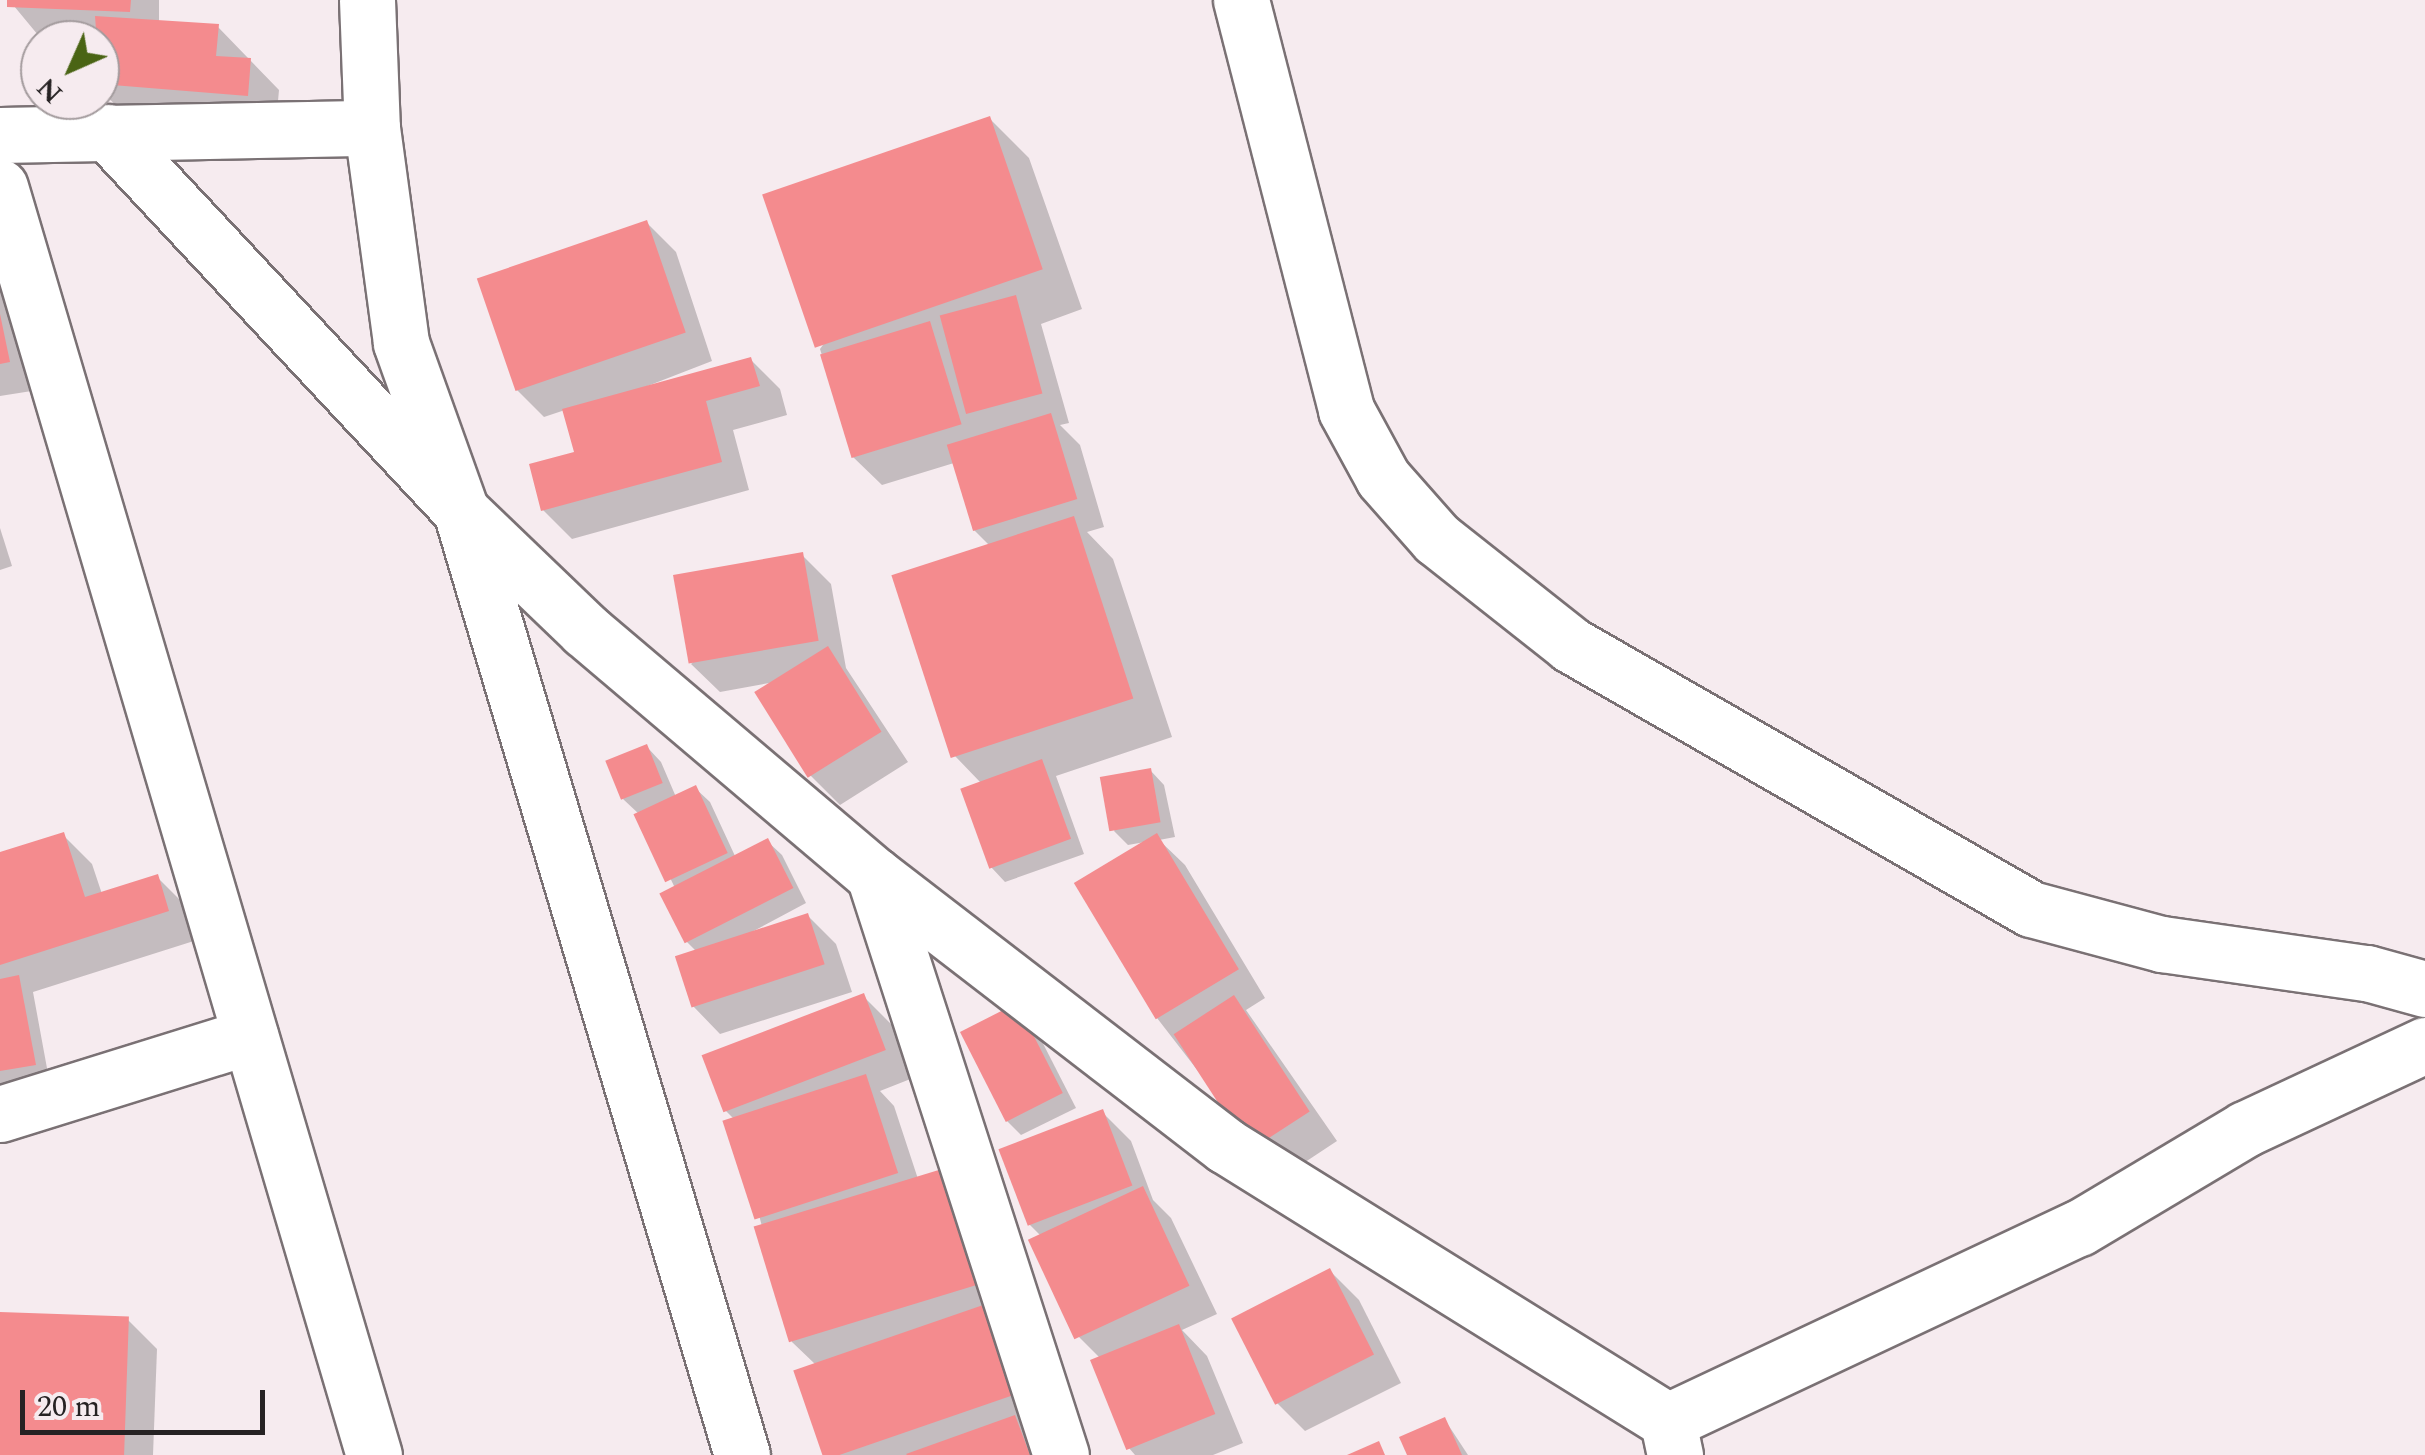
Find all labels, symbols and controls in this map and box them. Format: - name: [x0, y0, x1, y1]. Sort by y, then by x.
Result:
- north arrow: [20, 20, 120, 120]
- text: N: [27, 67, 73, 113]
- scale bar: [25, 1370, 270, 1432]
- text: 20 m: [37, 1384, 100, 1430]

